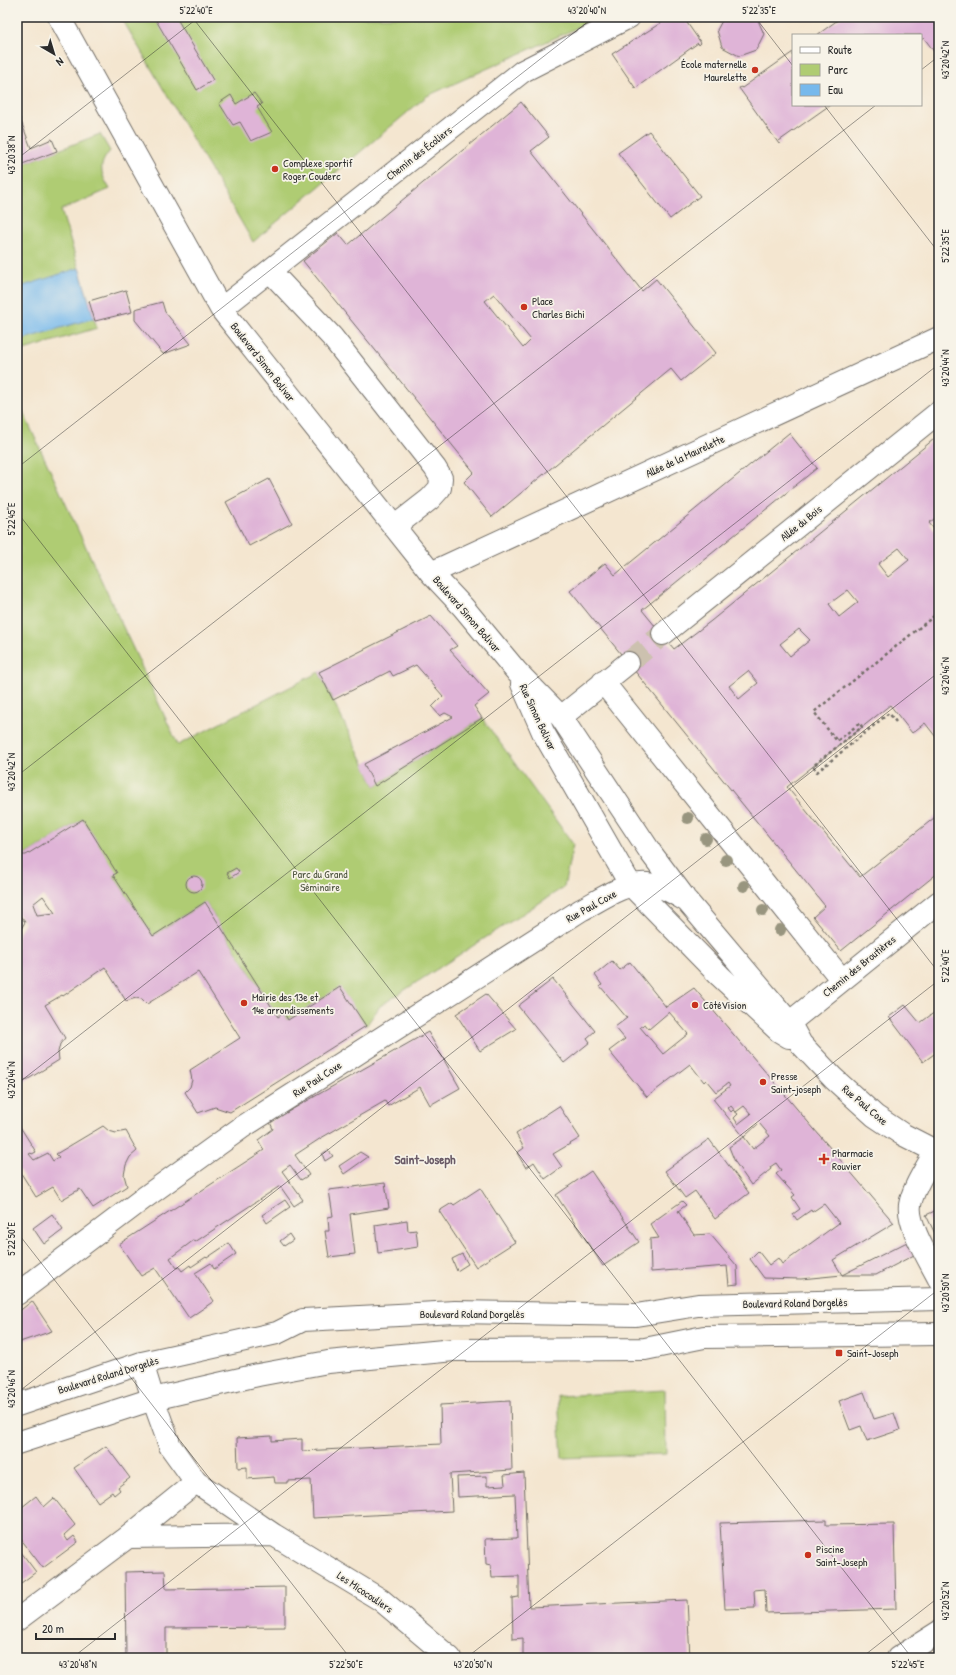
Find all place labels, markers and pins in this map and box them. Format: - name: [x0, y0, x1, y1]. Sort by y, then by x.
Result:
- place label: École maternelle Maurelette: [681, 57, 748, 84]
- marker: École maternelle Maurelette: [750, 65, 760, 75]
- place label: Complexe sportif Roger Couderc: [283, 156, 353, 183]
- marker: Complexe sportif Roger Couderc: [270, 164, 280, 174]
- place label: Place Charles Bichi: [532, 294, 585, 321]
- marker: Place Charles Bichi: [519, 302, 529, 312]
- place label: Mairie des 13e et 14e arrondissements: [252, 990, 334, 1017]
- marker: Mairie des 13e et 14e arrondissements: [239, 998, 249, 1008]
- place label: CôtéVision: [703, 998, 746, 1012]
- marker: CôtéVision: [690, 1000, 700, 1010]
- place label: Presse Saint-joseph: [771, 1069, 821, 1096]
- marker: Presse Saint-joseph: [758, 1077, 768, 1087]
- place label: Pharmacie Rouvier: [832, 1146, 874, 1173]
- marker: Pharmacie Rouvier: [819, 1154, 829, 1164]
- place label: Saint-Joseph: [847, 1346, 899, 1360]
- marker: Saint-Joseph: [834, 1348, 844, 1358]
- place label: Piscine Saint-Joseph: [816, 1542, 868, 1569]
- marker: Piscine Saint-Joseph: [803, 1550, 813, 1560]

